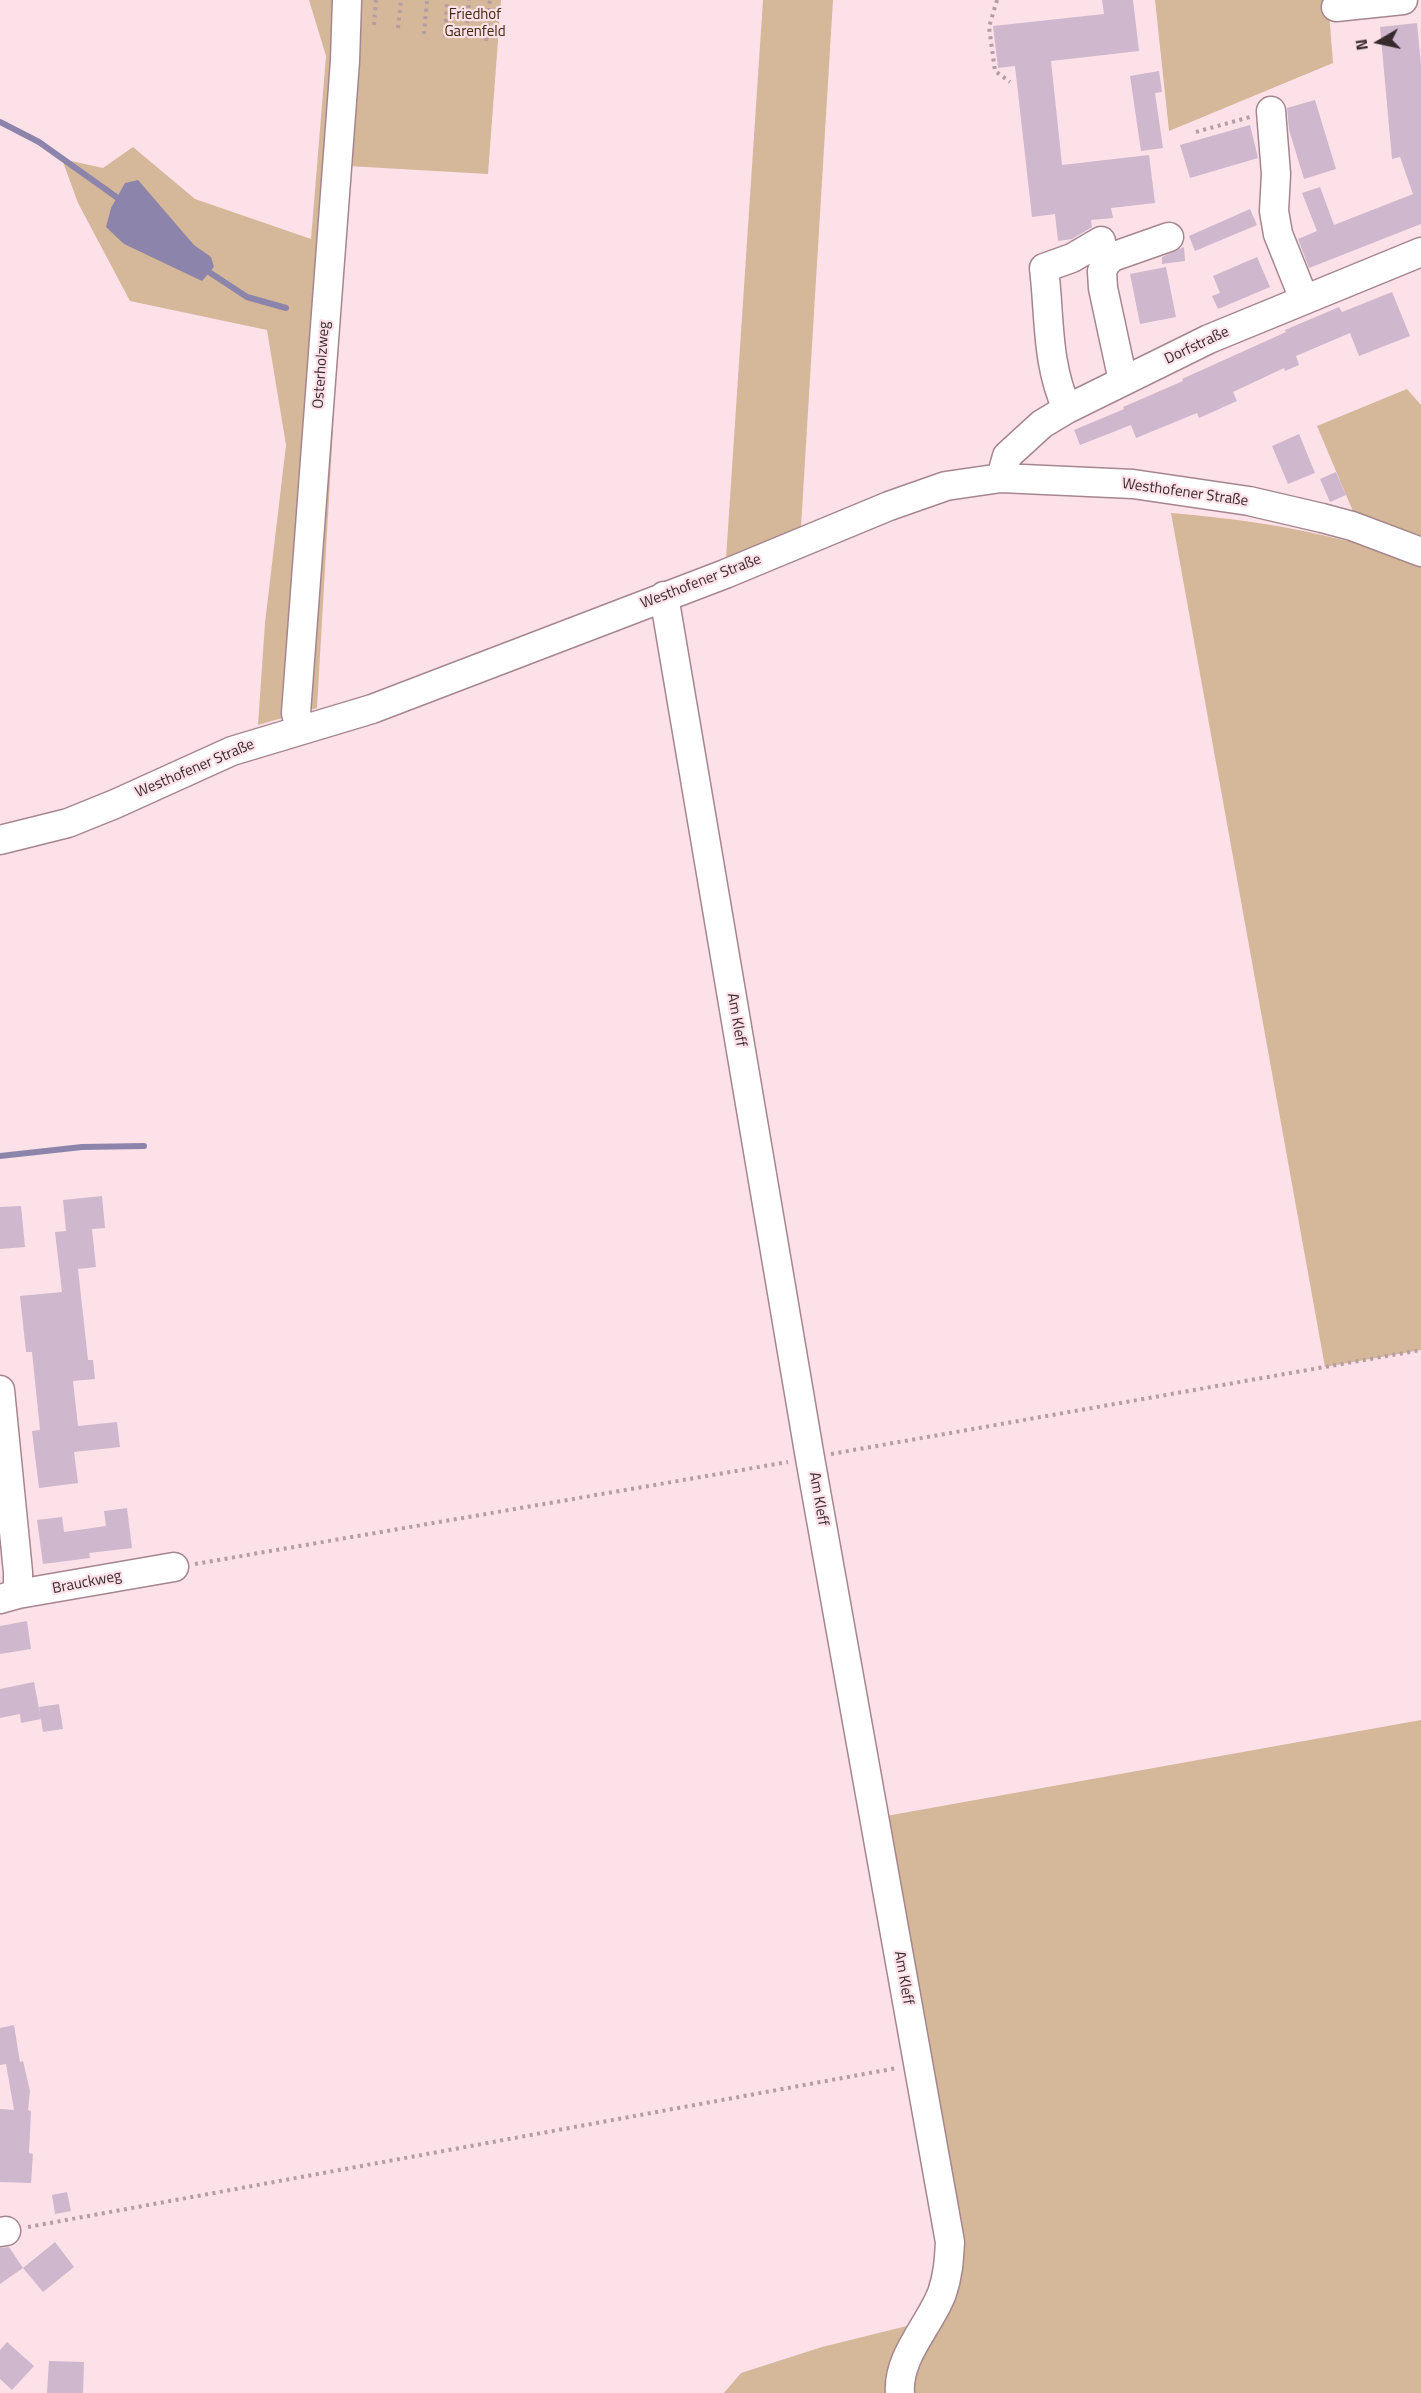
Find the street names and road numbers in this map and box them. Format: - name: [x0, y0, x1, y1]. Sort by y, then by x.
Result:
- street label: Osterholzweg: [310, 321, 334, 409]
- street label: Dorfstraße: [1162, 323, 1232, 369]
- street label: Westhofener Straße: [1121, 475, 1249, 511]
- street label: Westhofener Straße: [638, 551, 764, 613]
- street label: Westhofener Straße: [133, 736, 257, 802]
- street label: Am Kleff: [722, 992, 750, 1048]
- street label: Am Kleff: [804, 1471, 832, 1527]
- street label: Brauckweg: [51, 1567, 123, 1599]
- street label: Am Kleff: [889, 1950, 917, 2006]

